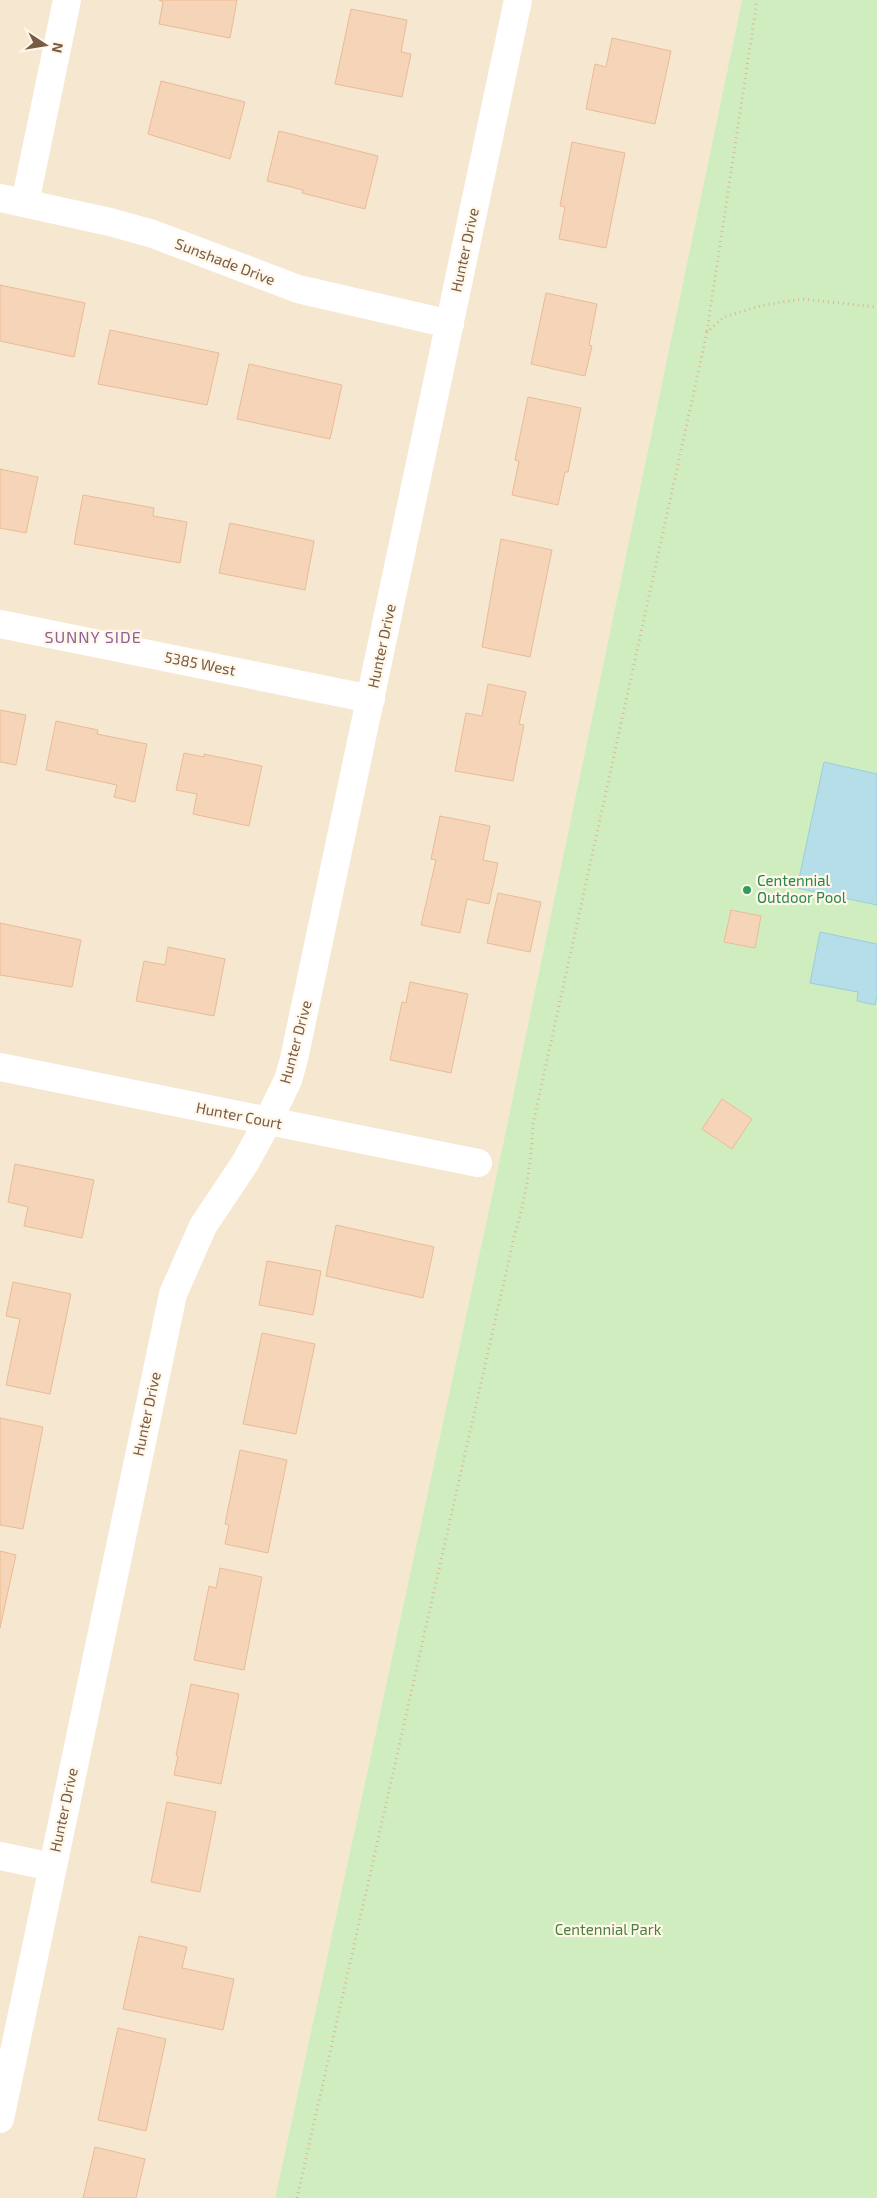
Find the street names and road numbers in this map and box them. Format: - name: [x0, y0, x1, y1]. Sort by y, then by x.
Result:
- street label: Hunter Drive: [446, 206, 482, 294]
- street label: Sunshade Drive: [173, 234, 278, 288]
- street label: Hunter Drive: [363, 602, 399, 690]
- street label: 5385 West: [163, 647, 238, 679]
- street label: Hunter Drive: [275, 998, 315, 1085]
- street label: Hunter Court: [195, 1098, 284, 1132]
- street label: Hunter Drive: [128, 1370, 164, 1458]
- street label: Hunter Drive: [45, 1766, 81, 1854]

